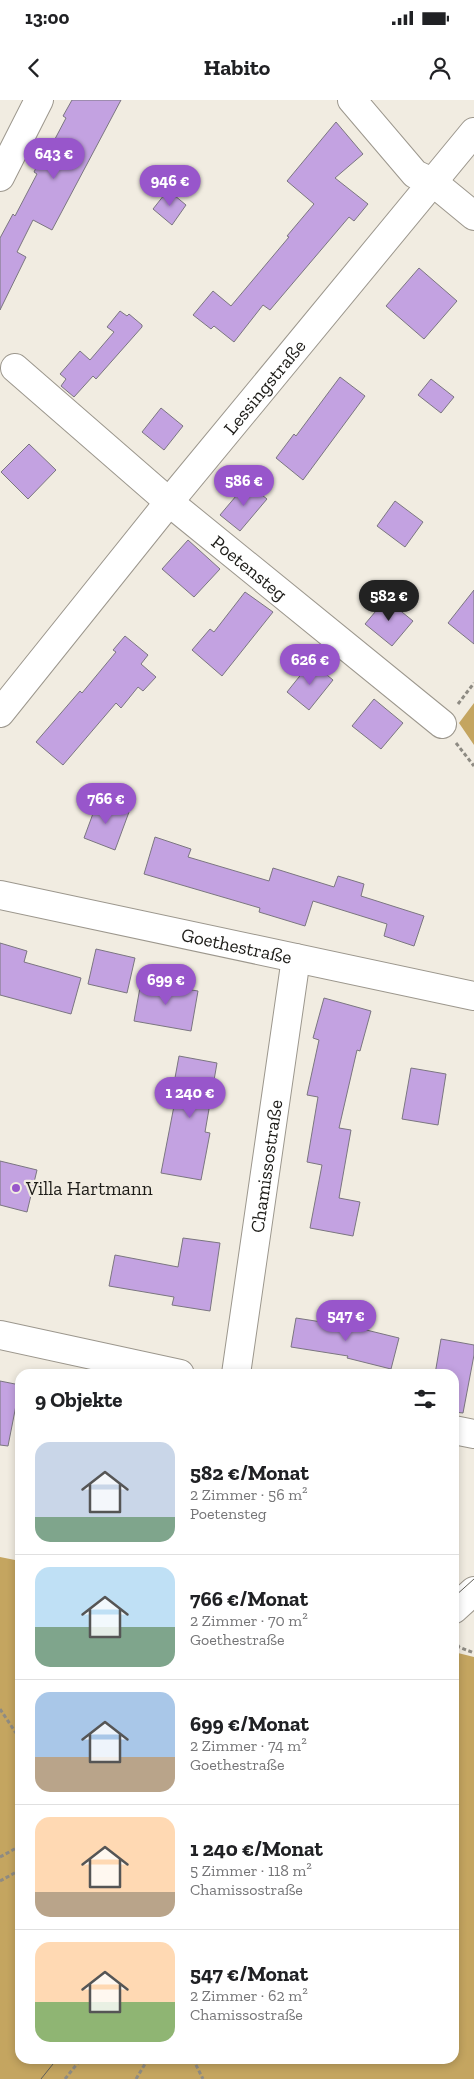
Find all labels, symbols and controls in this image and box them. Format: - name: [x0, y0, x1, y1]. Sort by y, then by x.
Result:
- text: 13:00: [25, 6, 69, 29]
- icon: back: [20, 54, 48, 82]
- text: Habito: [204, 54, 270, 81]
- icon: person: [426, 54, 454, 82]
- pin: 643 €: [19, 138, 89, 180]
- text: 643 €: [35, 144, 73, 163]
- pin: 946 €: [135, 164, 205, 207]
- text: 946 €: [151, 171, 189, 190]
- street label: Lessingstraße: [219, 335, 311, 439]
- pin: 586 €: [209, 464, 279, 507]
- text: 586 €: [225, 471, 263, 490]
- street label: Poetensteg: [207, 530, 292, 606]
- pin: 582 €: [354, 580, 424, 622]
- text: 582 €: [370, 586, 408, 605]
- pin: 626 €: [275, 644, 345, 686]
- text: 626 €: [291, 650, 329, 669]
- pin: 766 €: [71, 782, 141, 825]
- text: 766 €: [87, 789, 125, 808]
- street label: Goethestraße: [179, 923, 294, 969]
- pin: 699 €: [131, 964, 201, 1006]
- text: 699 €: [147, 970, 185, 989]
- pin: 1 240 €: [144, 1076, 236, 1119]
- text: 1 240 €: [166, 1083, 214, 1102]
- street label: Chamissostraße: [246, 1098, 287, 1234]
- place label: Villa Hartmann: [25, 1177, 153, 1200]
- marker: Villa Hartmann: [10, 1182, 22, 1194]
- pin: 547 €: [311, 1300, 381, 1342]
- text: 547 €: [327, 1306, 365, 1325]
- icon: filters: [411, 1385, 439, 1413]
- text: 9 Objekte: [35, 1387, 123, 1412]
- text: 582 €/Monat: [190, 1460, 309, 1485]
- icon: home: [75, 1462, 135, 1522]
- text: 2 Zimmer · 56 m²: [190, 1485, 308, 1504]
- text: Poetensteg: [190, 1504, 266, 1523]
- text: 766 €/Monat: [190, 1586, 308, 1611]
- icon: home: [75, 1587, 135, 1647]
- text: 2 Zimmer · 70 m²: [190, 1611, 308, 1630]
- text: Goethestraße: [190, 1630, 285, 1649]
- text: 699 €/Monat: [190, 1711, 309, 1736]
- icon: home: [75, 1712, 135, 1772]
- text: 2 Zimmer · 74 m²: [190, 1736, 307, 1755]
- text: Goethestraße: [190, 1755, 285, 1774]
- text: 1 240 €/Monat: [190, 1836, 323, 1861]
- icon: home: [75, 1837, 135, 1897]
- text: 5 Zimmer · 118 m²: [190, 1861, 312, 1880]
- text: Chamissostraße: [190, 1880, 303, 1899]
- text: 547 €/Monat: [190, 1961, 308, 1986]
- icon: home: [75, 1962, 135, 2022]
- text: 2 Zimmer · 62 m²: [190, 1986, 308, 2005]
- text: Chamissostraße: [190, 2005, 303, 2024]

